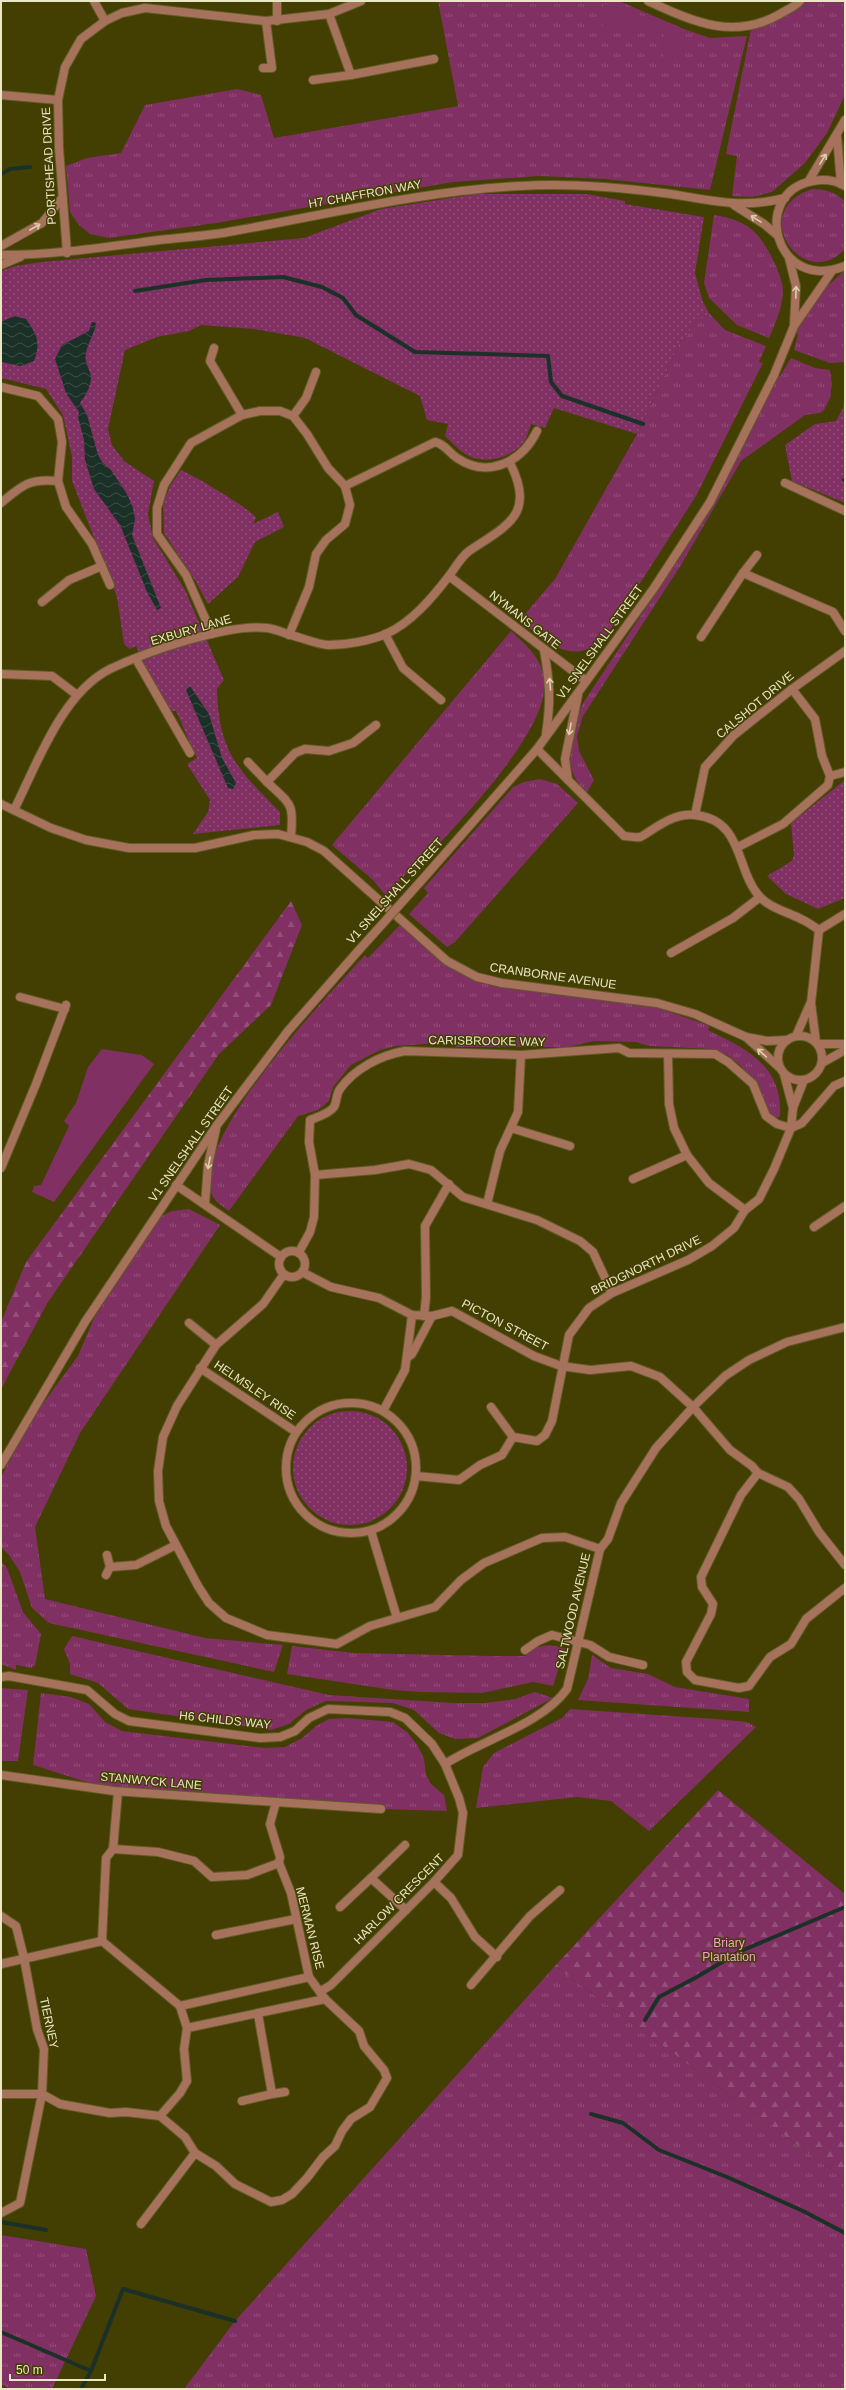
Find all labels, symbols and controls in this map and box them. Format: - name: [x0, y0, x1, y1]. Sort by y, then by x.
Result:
- street label: PORTISHEAD DRIVE: [39, 107, 59, 225]
- one-way arrow: [819, 154, 827, 165]
- street label: H7 CHAFFRON WAY: [307, 177, 423, 211]
- one-way arrow: [751, 215, 762, 223]
- one-way arrow: [29, 223, 41, 231]
- one-way arrow: [792, 286, 799, 299]
- street label: V1 SNELSHALL STREET: [554, 582, 646, 702]
- street label: NYMANS GATE: [487, 588, 563, 652]
- street label: EXBURY LANE: [149, 612, 233, 648]
- street label: CALSHOT DRIVE: [714, 669, 796, 741]
- one-way arrow: [546, 678, 554, 691]
- one-way arrow: [566, 722, 574, 735]
- street label: V1 SNELSHALL STREET: [344, 835, 447, 947]
- street label: CRANBORNE AVENUE: [489, 960, 617, 992]
- street label: CARISBROOKE WAY: [428, 1033, 546, 1049]
- one-way arrow: [757, 1049, 768, 1058]
- street label: V1 SNELSHALL STREET: [146, 1083, 237, 1204]
- one-way arrow: [204, 1156, 212, 1169]
- street label: BRIDGNORTH DRIVE: [589, 1232, 703, 1298]
- street label: PICTON STREET: [459, 1296, 551, 1354]
- street label: HELMSLEY RISE: [212, 1358, 298, 1422]
- street label: SALTWOOD AVENUE: [553, 1551, 593, 1671]
- street label: H6 CHILDS WAY: [179, 1708, 271, 1732]
- street label: STANWYCK LANE: [100, 1770, 202, 1792]
- street label: HARLOW CRESCENT: [351, 1850, 448, 1947]
- street label: MERMAN RISE: [293, 1885, 327, 1971]
- park label: Briary Plantation: [702, 1936, 756, 1964]
- street label: TIERNEY: [37, 1996, 61, 2050]
- scale bar: [10, 2356, 105, 2382]
- text: 50 m: [16, 2363, 43, 2377]

